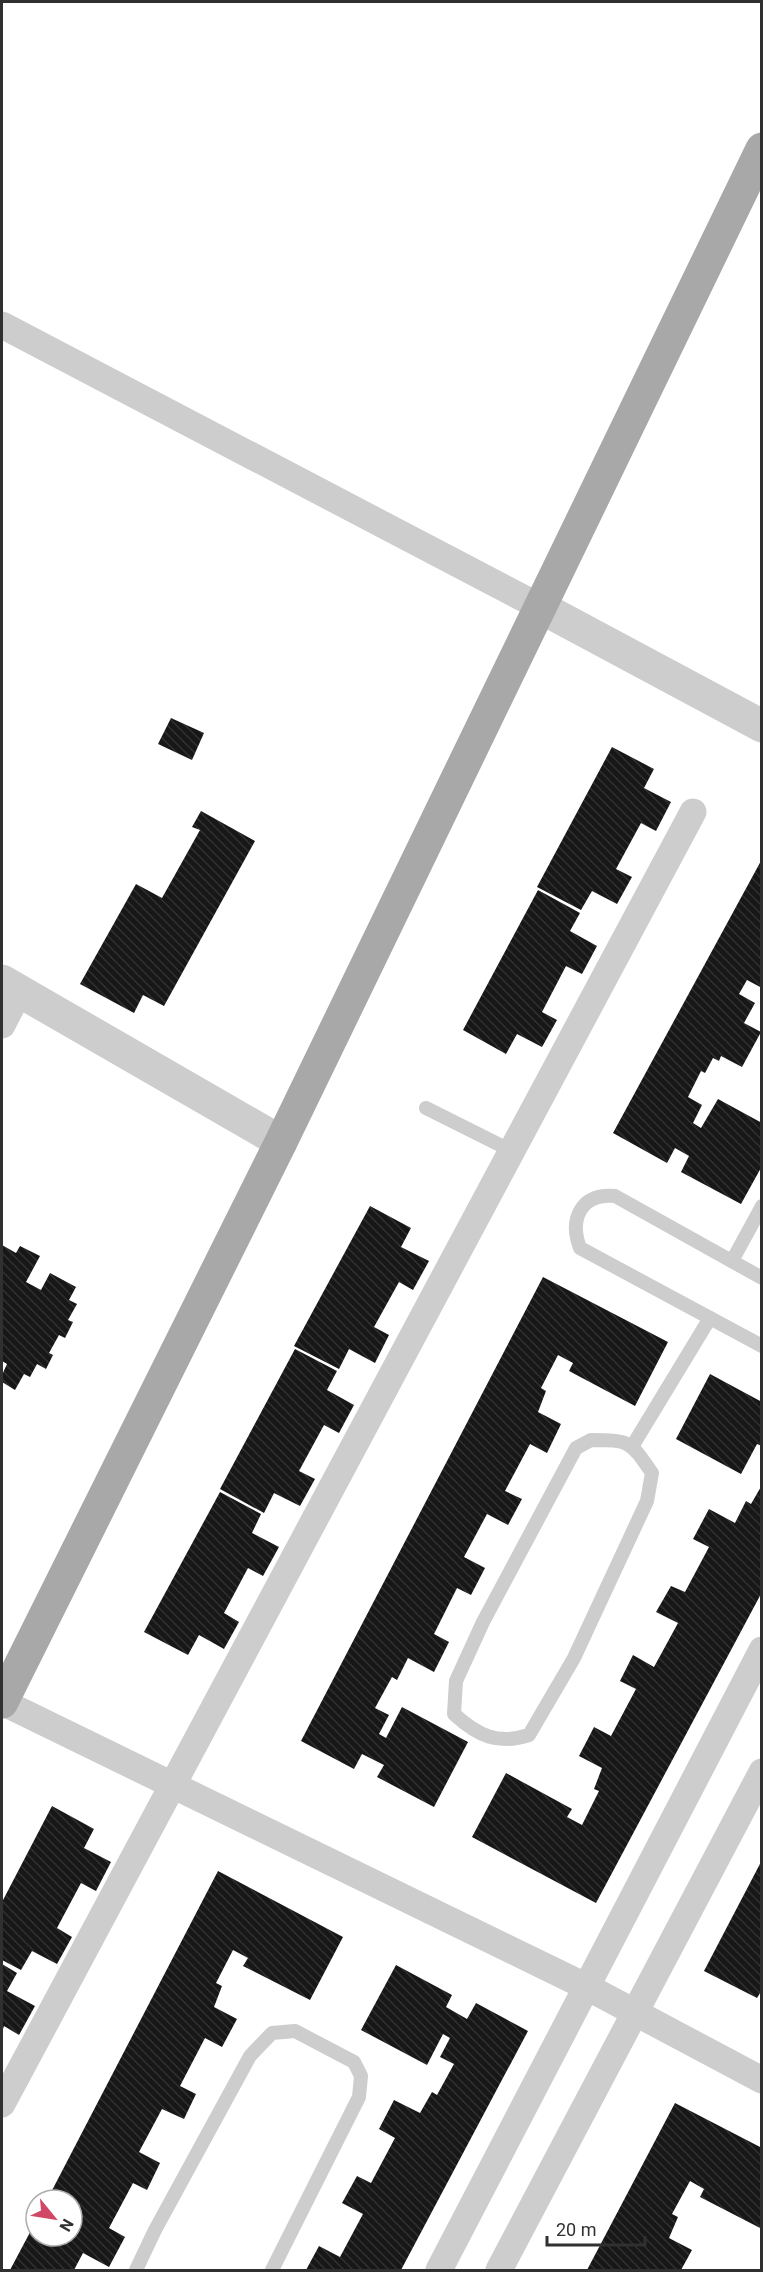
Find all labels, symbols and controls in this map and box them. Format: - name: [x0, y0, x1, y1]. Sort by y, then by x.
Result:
- north arrow: [24, 2188, 84, 2248]
- scale bar: [547, 2209, 644, 2247]
- text: N: [56, 2216, 78, 2235]
- text: 20 m: [556, 2219, 596, 2240]

